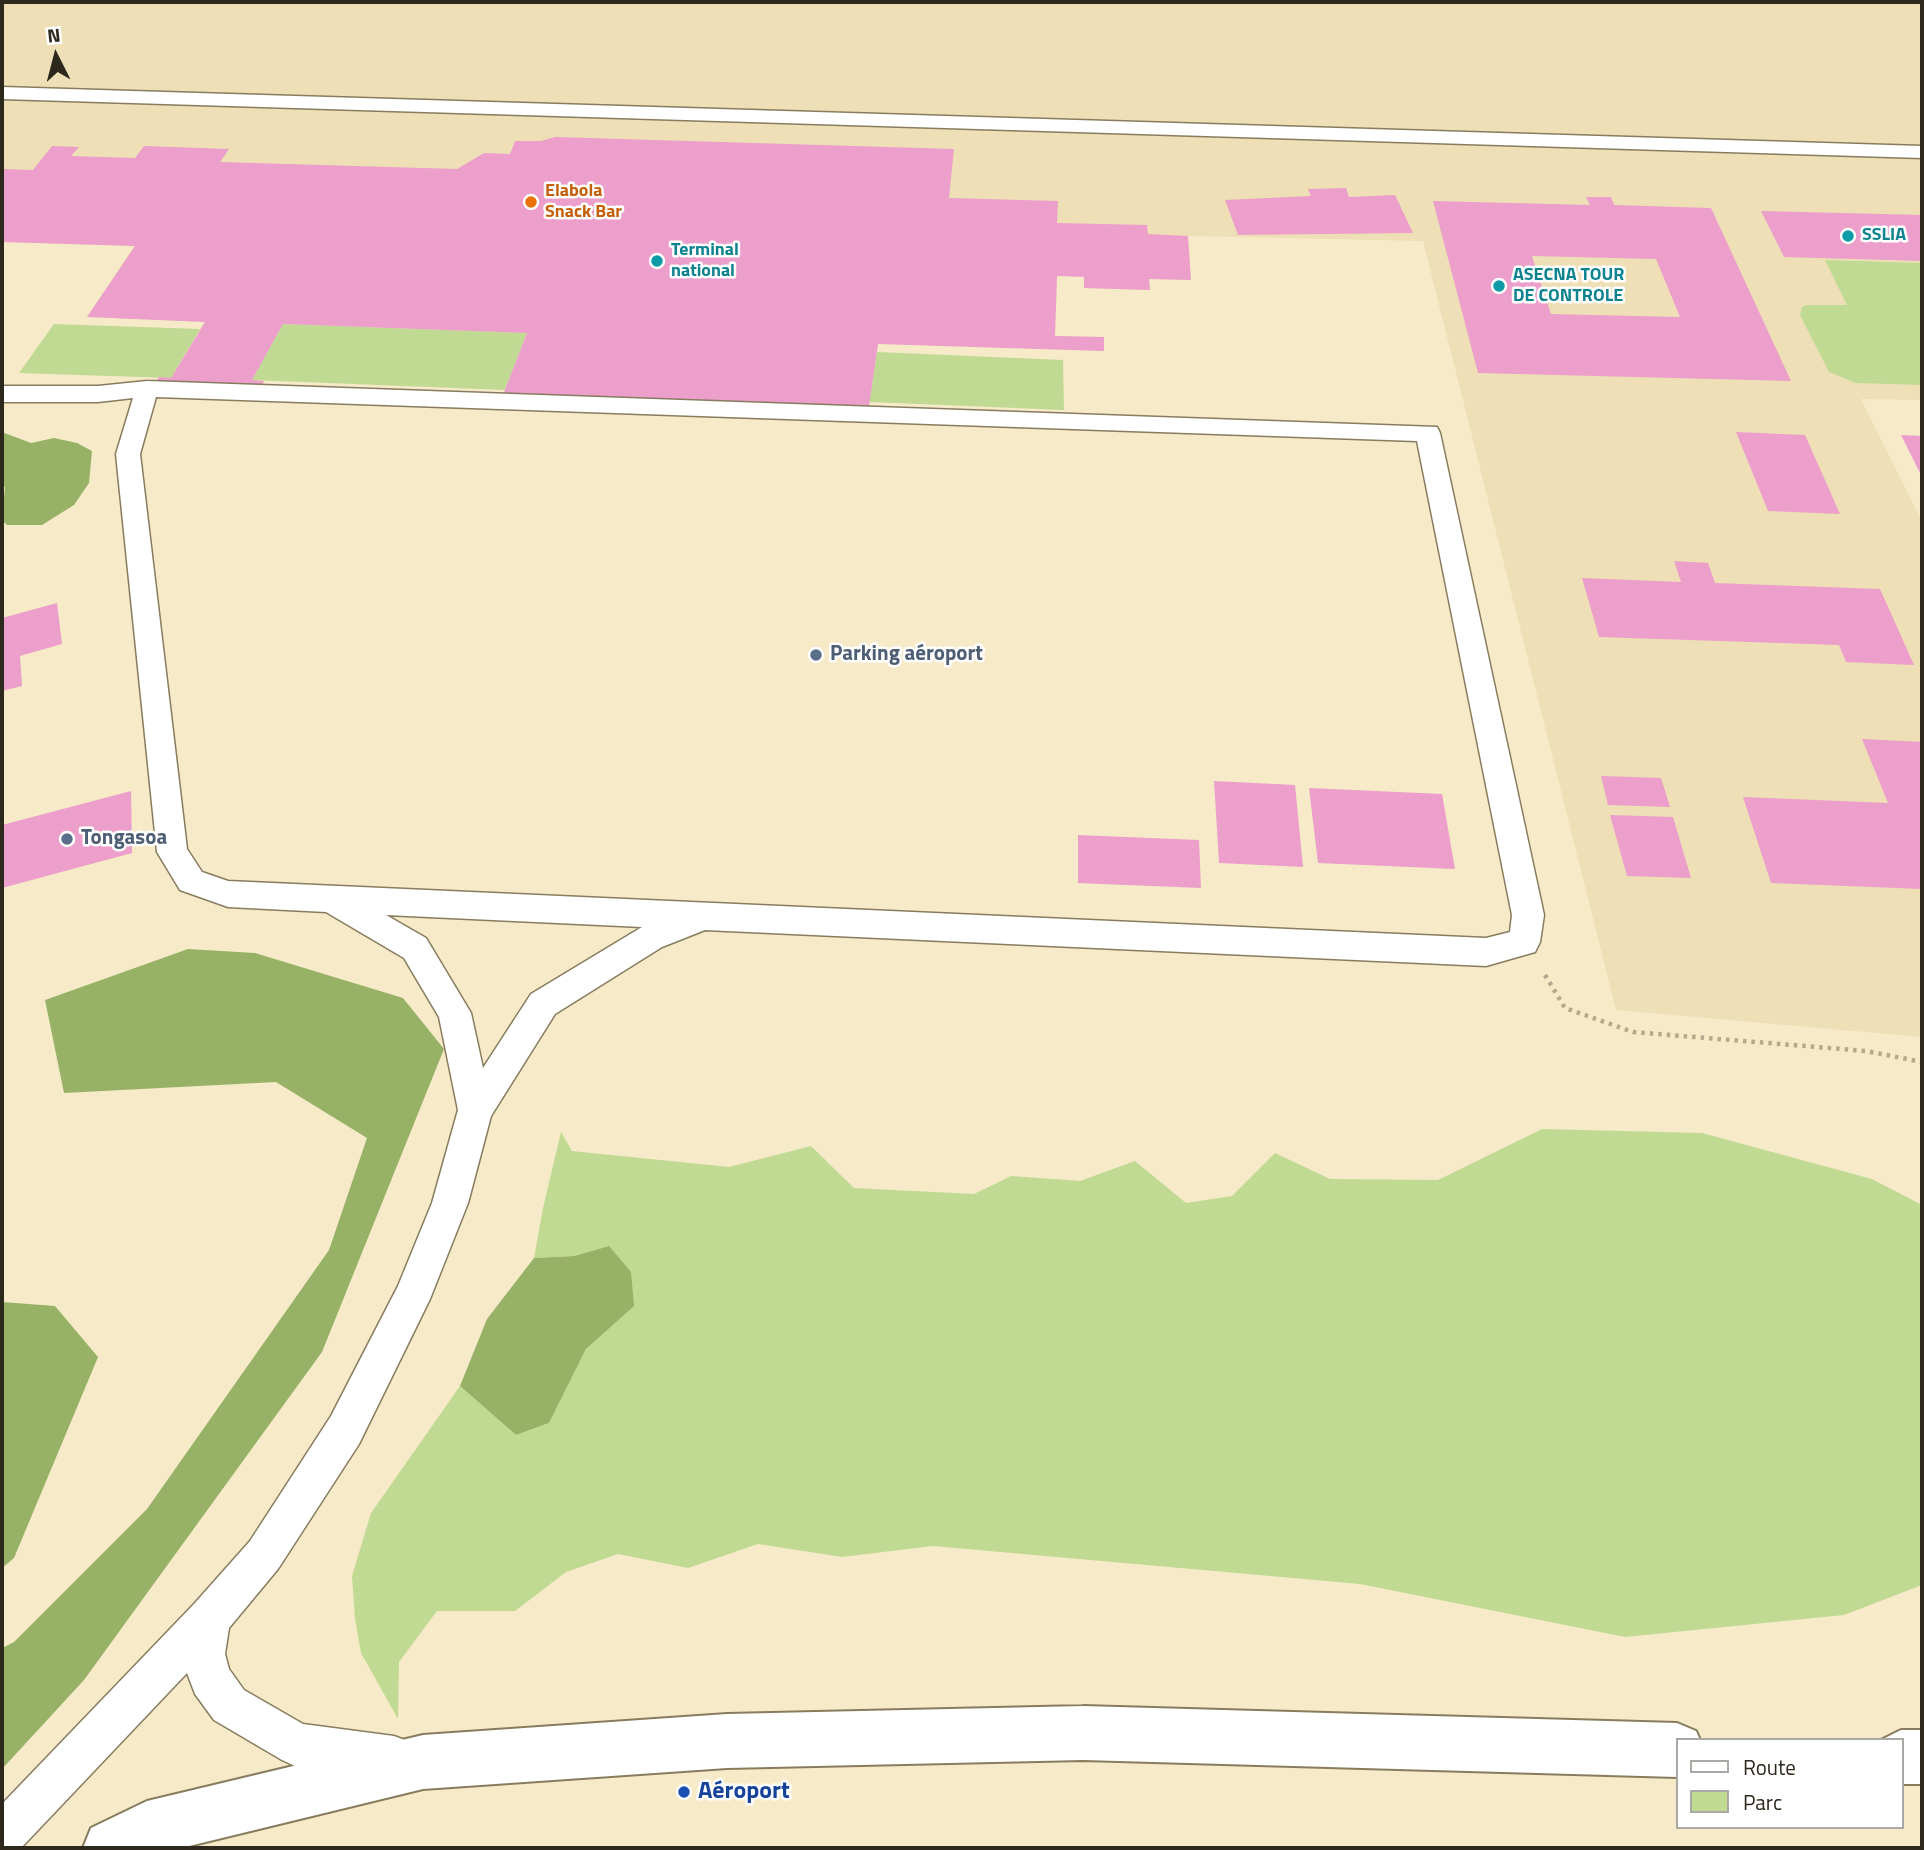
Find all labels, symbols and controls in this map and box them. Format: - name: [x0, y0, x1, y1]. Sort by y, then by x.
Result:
- text: N: [46, 20, 62, 50]
- north arrow: [21, 21, 91, 91]
- place label: Elabola Snack Bar: [545, 181, 622, 224]
- marker: Elabola Snack Bar: [523, 194, 539, 210]
- place label: SSLIA: [1862, 225, 1906, 247]
- marker: SSLIA: [1840, 228, 1856, 244]
- place label: Terminal national: [671, 240, 739, 282]
- marker: Terminal national: [649, 253, 665, 269]
- place label: ASECNA TOUR DE CONTROLE: [1513, 265, 1624, 308]
- marker: ASECNA TOUR DE CONTROLE: [1491, 278, 1507, 294]
- place label: Parking aéroport: [830, 642, 983, 668]
- marker: Parking aéroport: [808, 647, 824, 663]
- place label: Tongasoa: [81, 826, 167, 852]
- marker: Tongasoa: [59, 831, 75, 847]
- legend: [1675, 1738, 1903, 1829]
- text: Route: [1743, 1751, 1796, 1783]
- place label: Aéroport: [698, 1778, 790, 1806]
- marker: Aéroport: [676, 1784, 692, 1800]
- text: Parc: [1743, 1786, 1782, 1818]

